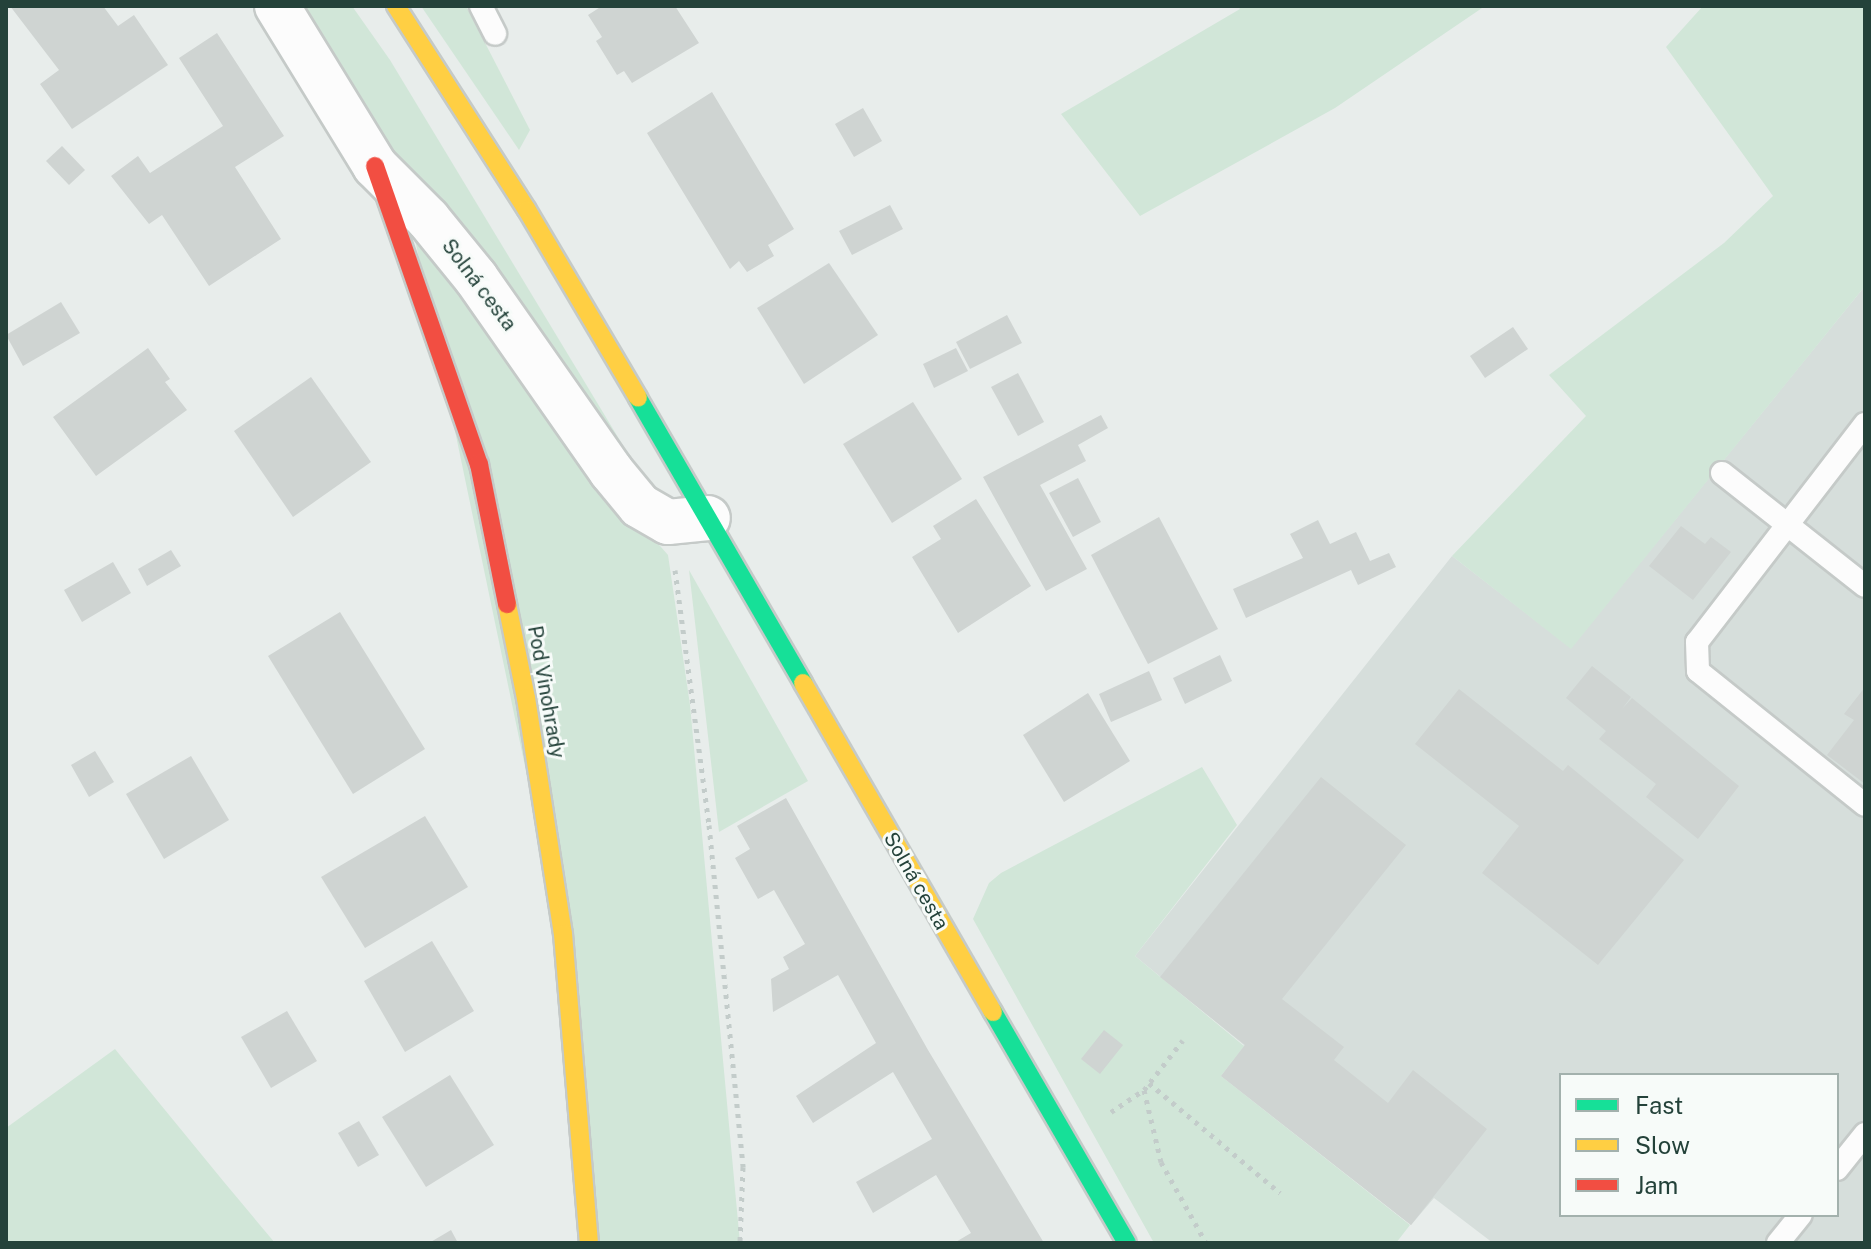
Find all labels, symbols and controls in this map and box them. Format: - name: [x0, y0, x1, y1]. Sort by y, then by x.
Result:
- street label: Solná cesta: [437, 234, 521, 336]
- street label: Pod Vinohrady: [522, 624, 570, 760]
- street label: Solná cesta: [878, 828, 954, 934]
- legend: [1559, 1073, 1839, 1217]
- text: Fast: [1635, 1091, 1683, 1119]
- text: Slow: [1635, 1131, 1690, 1159]
- text: Jam: [1635, 1171, 1678, 1199]

